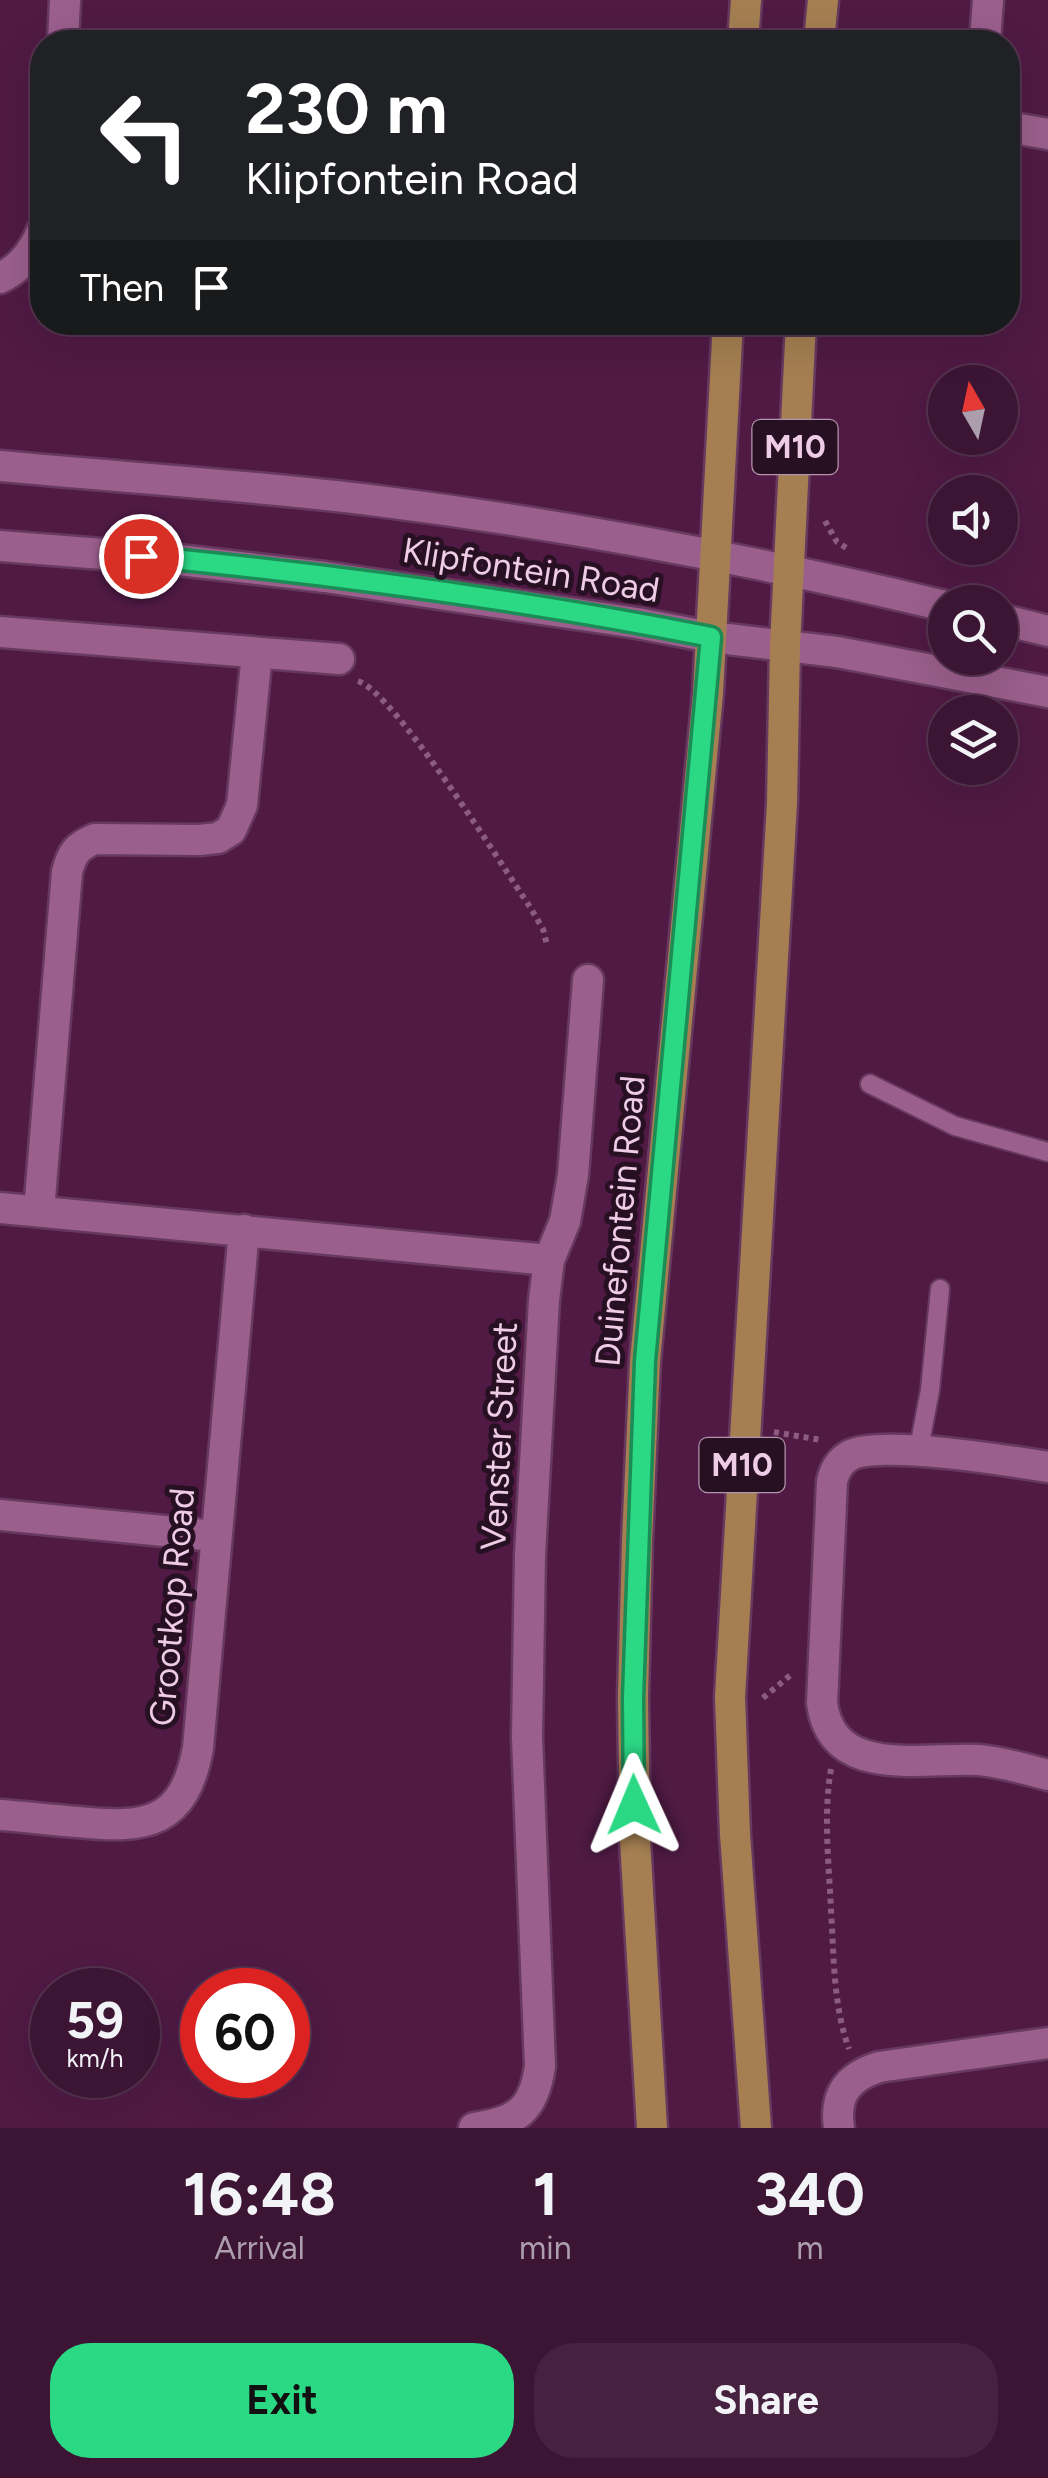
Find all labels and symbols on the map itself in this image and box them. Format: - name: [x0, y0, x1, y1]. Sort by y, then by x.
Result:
- north arrow: [928, 365, 1018, 455]
- road number: M10: [752, 420, 838, 474]
- pin: [99, 514, 184, 599]
- street label: Klipfontein Road: [400, 529, 662, 611]
- street label: Duinefontein Road: [586, 1074, 654, 1368]
- street label: Venster Street: [472, 1321, 526, 1551]
- road number: M10: [700, 1438, 784, 1492]
- street label: Grootkop Road: [141, 1486, 203, 1728]
- position arrow: [582, 1753, 686, 1857]
- speed limit sign: 60: [180, 1968, 310, 2098]

